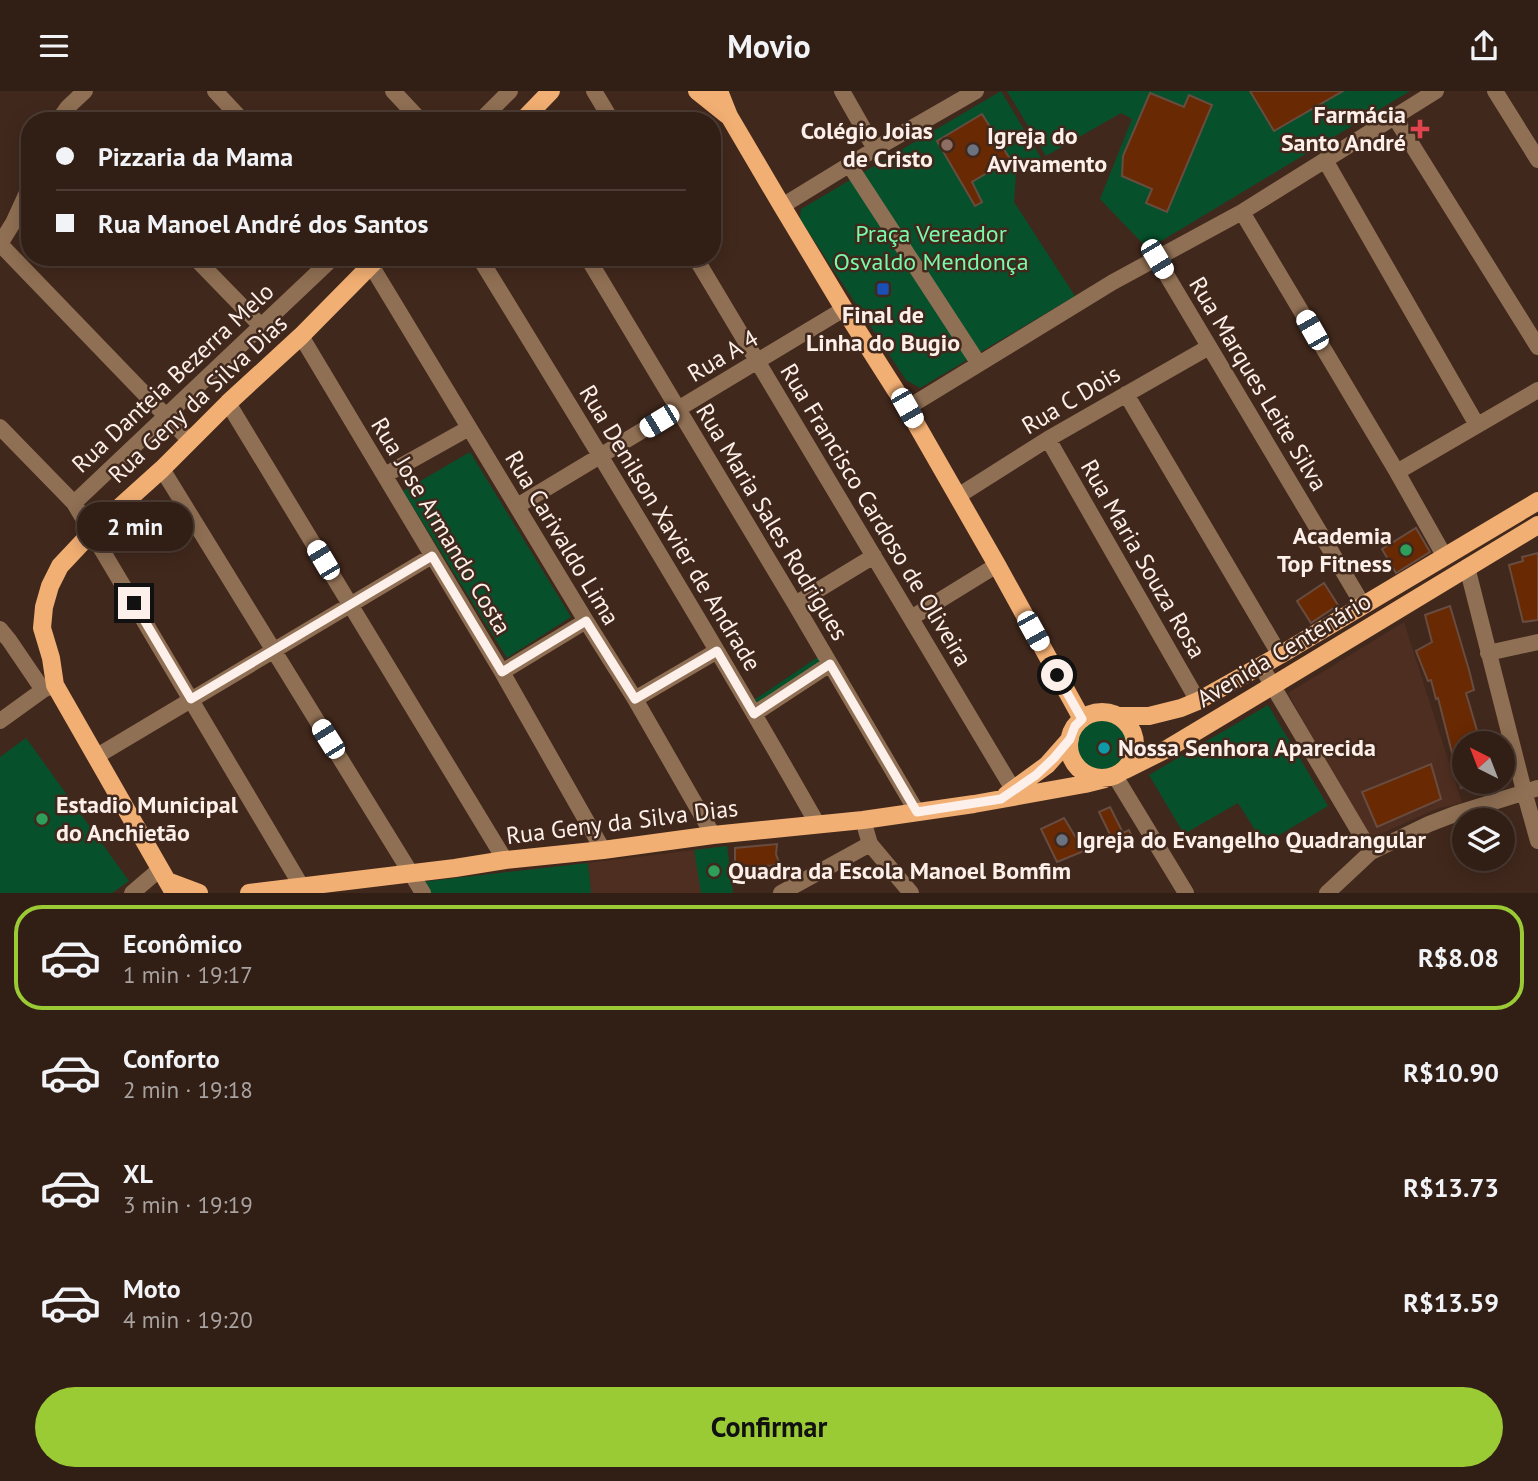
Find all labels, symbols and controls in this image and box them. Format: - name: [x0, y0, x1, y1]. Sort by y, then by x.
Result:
- text: Movio: [727, 25, 811, 67]
- icon: menu: [35, 27, 73, 65]
- icon: share: [1465, 27, 1503, 65]
- place label: Farmácia Santo André: [1281, 99, 1406, 158]
- place label: Colégio Joias de Cristo: [801, 115, 933, 174]
- place label: Igreja do Avivamento: [987, 120, 1107, 179]
- marker: Farmácia Santo André: [1412, 121, 1428, 137]
- marker: Colégio Joias de Cristo: [939, 137, 955, 153]
- text: Pizzaria da Mama: [98, 140, 293, 173]
- marker: Igreja do Avivamento: [965, 142, 981, 158]
- text: Rua Manoel André dos Santos: [98, 207, 428, 240]
- park label: Praça Vereador Osvaldo Mendonça: [833, 218, 1029, 277]
- car: [1138, 236, 1177, 282]
- street label: Rua Marques Leite Silva: [1182, 271, 1335, 497]
- street label: Rua Danteia Bezerra Melo: [65, 276, 280, 479]
- marker: Final de Linha do Bugio: [875, 281, 891, 297]
- place label: Final de Linha do Bugio: [806, 299, 960, 358]
- car: [1293, 307, 1332, 353]
- street label: Rua Geny da Silva Dias: [102, 308, 294, 490]
- street label: Rua A 4: [682, 322, 764, 389]
- street label: Rua Francisco Cardoso de Oliveira: [774, 358, 979, 672]
- street label: Rua C Dois: [1016, 358, 1126, 441]
- street label: Rua Denilson Xavier de Andrade: [573, 379, 768, 676]
- car: [888, 385, 927, 431]
- street label: Rua Maria Sales Rodrigues: [689, 398, 856, 646]
- car: [636, 401, 683, 441]
- street label: Rua Jose Armando Costa: [364, 412, 519, 640]
- street label: Rua Carivaldo Lima: [498, 445, 627, 631]
- street label: Rua Maria Souza Rosa: [1074, 454, 1213, 664]
- callout: 2 min: [76, 501, 192, 551]
- text: 2 min: [107, 512, 163, 541]
- place label: Academia Top Fitness: [1277, 520, 1392, 579]
- car: [304, 537, 343, 583]
- marker: Academia Top Fitness: [1398, 542, 1414, 558]
- street label: Avenida Centenário: [1191, 585, 1377, 714]
- route end: [118, 587, 150, 619]
- car: [1014, 608, 1053, 654]
- route start: [1041, 659, 1073, 691]
- car: [308, 716, 349, 762]
- north arrow: [1452, 731, 1516, 795]
- map controls: [1452, 731, 1515, 871]
- place label: Nossa Senhora Aparecida: [1118, 732, 1376, 763]
- marker: Nossa Senhora Aparecida: [1096, 740, 1112, 756]
- place label: Estadio Municipal do Anchietão: [56, 789, 239, 848]
- street label: Rua Geny da Silva Dias: [504, 792, 740, 851]
- button: layers: [1452, 808, 1515, 871]
- marker: Estadio Municipal do Anchietão: [34, 811, 50, 827]
- place label: Igreja do Evangelho Quadrangular: [1076, 824, 1426, 855]
- marker: Igreja do Evangelho Quadrangular: [1054, 832, 1070, 848]
- place label: Quadra da Escola Manoel Bomfim: [728, 855, 1071, 886]
- marker: Quadra da Escola Manoel Bomfim: [706, 863, 722, 879]
- icon: car: [39, 926, 102, 989]
- text: Econômico: [123, 927, 242, 960]
- text: R$8.08: [1418, 941, 1499, 974]
- text: 1 min · 19:17: [123, 960, 253, 989]
- icon: car: [39, 1041, 102, 1104]
- text: Conforto: [123, 1042, 220, 1075]
- text: R$10.90: [1403, 1056, 1499, 1089]
- text: 2 min · 19:18: [123, 1075, 253, 1104]
- icon: car: [39, 1156, 102, 1219]
- text: XL: [123, 1157, 153, 1190]
- text: R$13.73: [1403, 1171, 1499, 1204]
- text: 3 min · 19:19: [123, 1190, 253, 1219]
- icon: car: [39, 1271, 102, 1334]
- text: Moto: [123, 1272, 181, 1305]
- text: R$13.59: [1403, 1286, 1499, 1319]
- text: 4 min · 19:20: [123, 1305, 253, 1334]
- button: Confirmar: [35, 1387, 1503, 1467]

